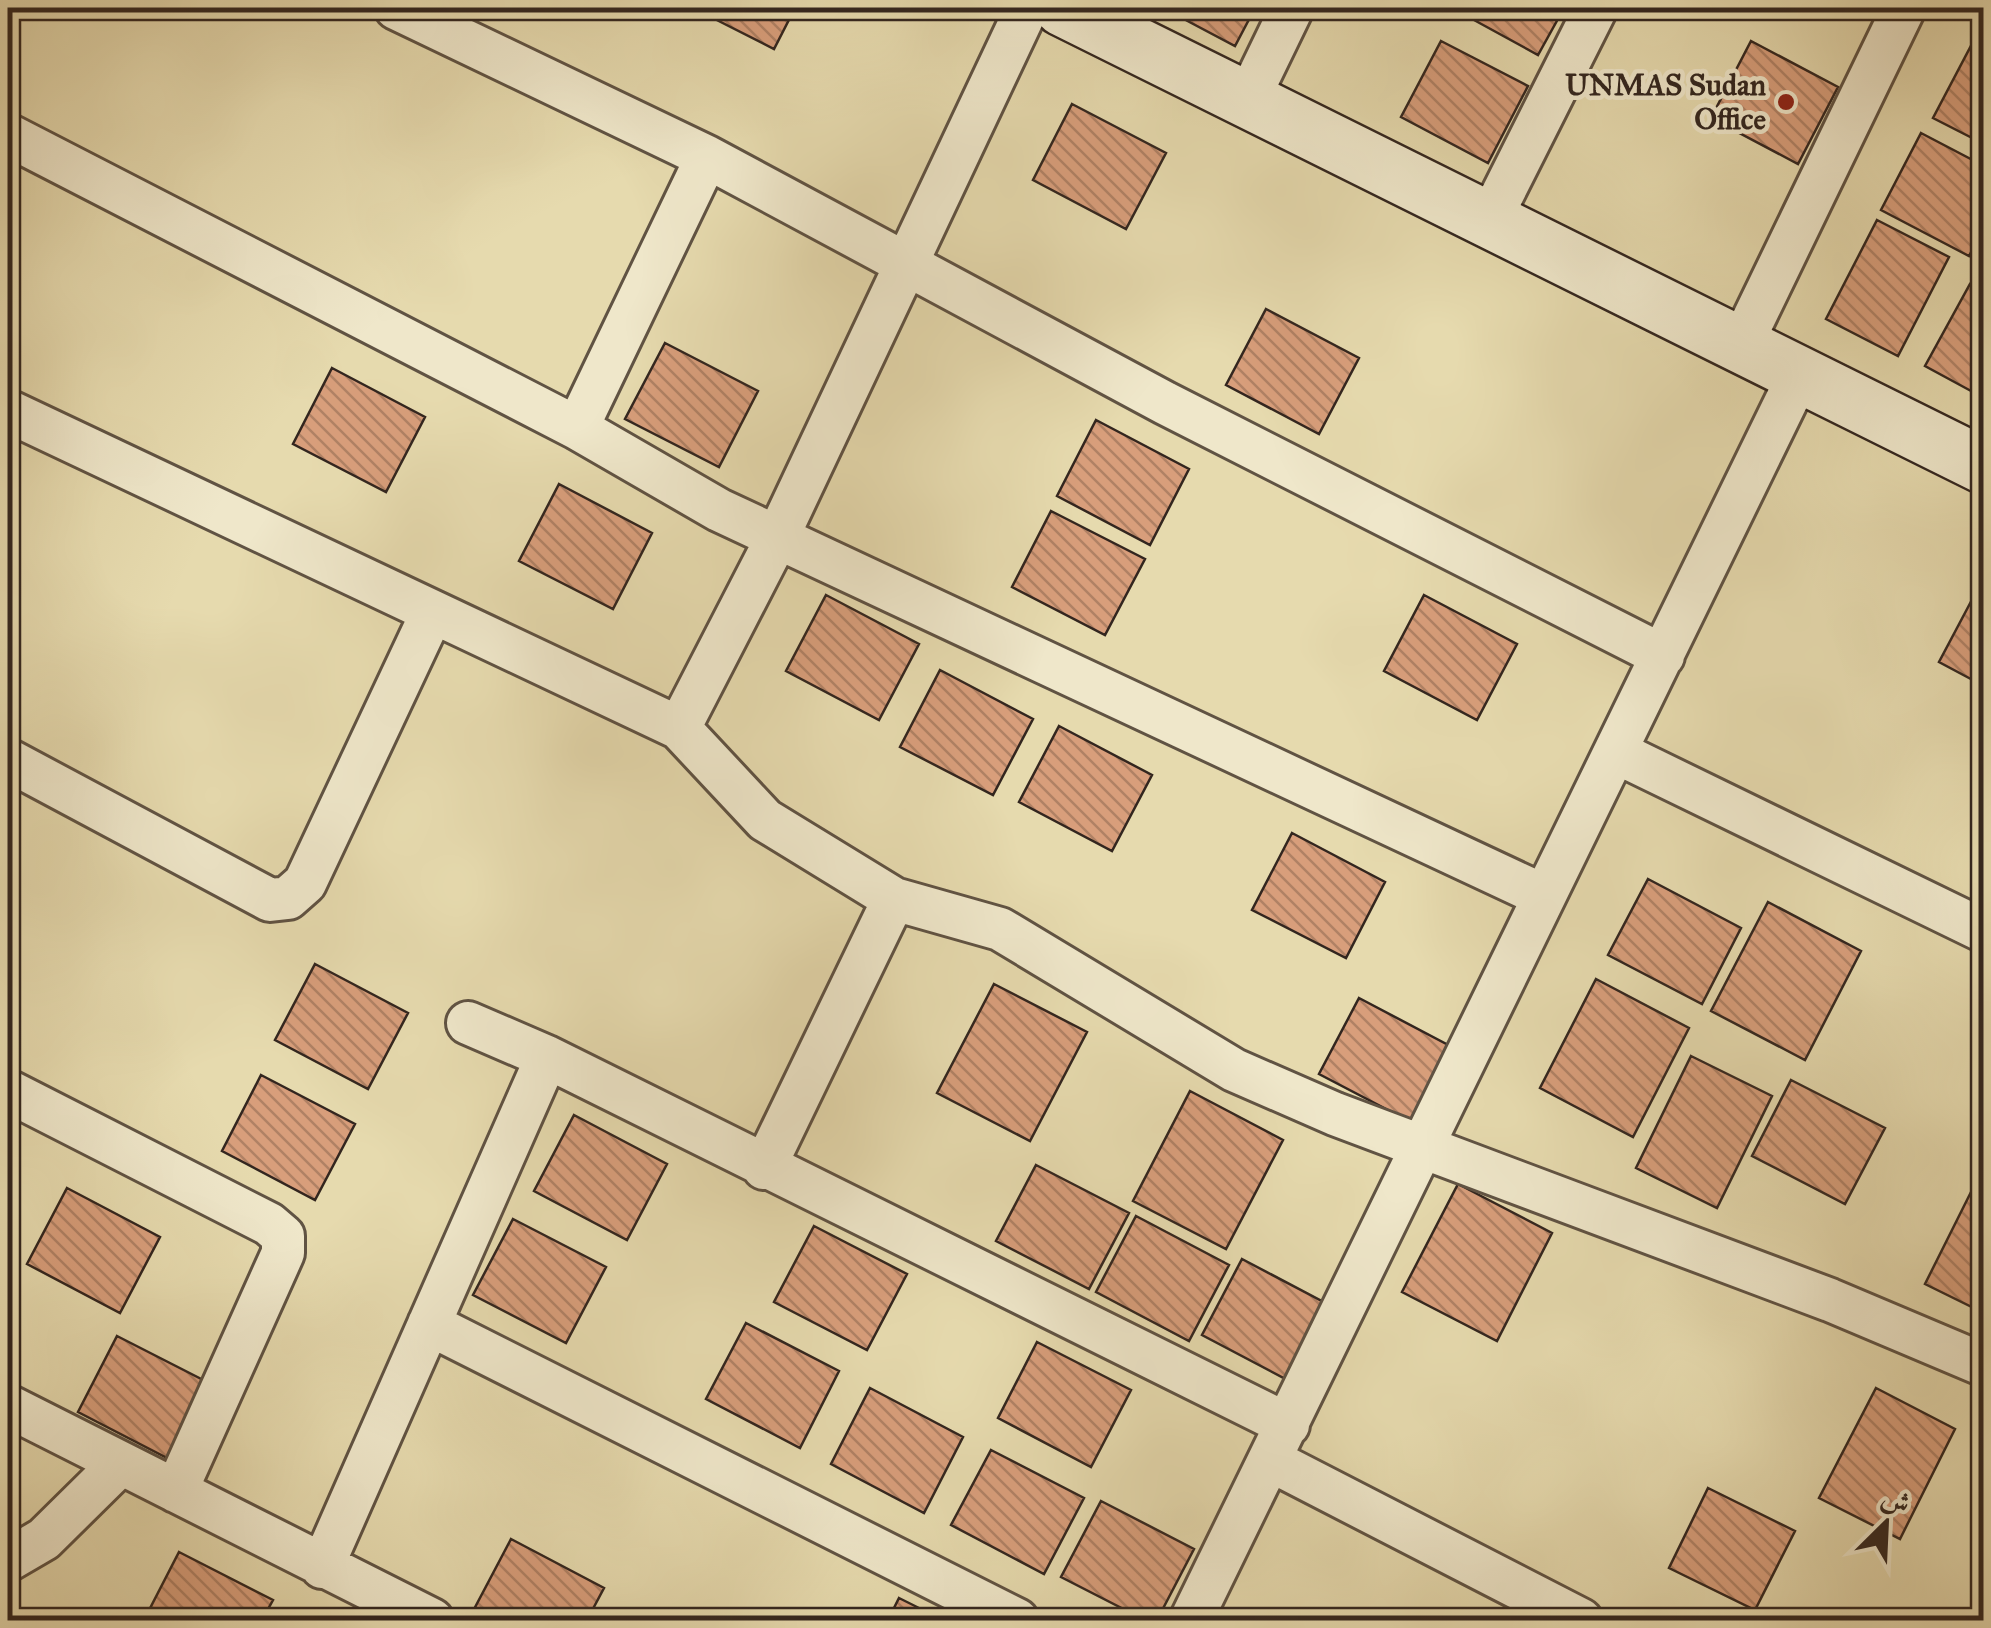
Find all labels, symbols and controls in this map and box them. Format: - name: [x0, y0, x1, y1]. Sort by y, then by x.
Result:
- place label: UNMAS Sudan Office: [1565, 67, 1767, 137]
- marker: UNMAS Sudan Office: [1775, 91, 1797, 113]
- north arrow: [1836, 1473, 1936, 1573]
- text: ش: [1876, 1479, 1916, 1522]

